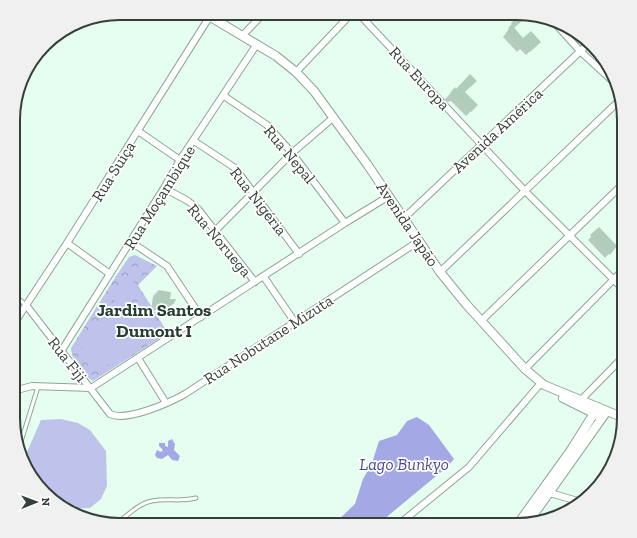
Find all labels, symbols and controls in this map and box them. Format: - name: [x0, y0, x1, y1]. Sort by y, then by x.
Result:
- street label: Rua Europa: [385, 43, 454, 114]
- street label: Avenida América: [448, 84, 547, 177]
- street label: Rua Nepal: [260, 121, 319, 187]
- street label: Rua Suiça: [88, 137, 139, 205]
- street label: Rua Moçambique: [120, 142, 199, 253]
- street label: Rua Nigéria: [226, 163, 291, 239]
- street label: Avenida Japão: [372, 178, 443, 270]
- street label: Rua Noruega: [184, 200, 256, 281]
- street label: Rua Nobutane Mizuta: [200, 290, 337, 388]
- district label: Jardim Santos Dumont I: [97, 299, 211, 342]
- street label: Rua Fiji: [44, 333, 91, 386]
- water label: Lago Bunkyo: [359, 454, 449, 474]
- north arrow: [16, 482, 56, 522]
- text: N: [39, 498, 52, 507]

